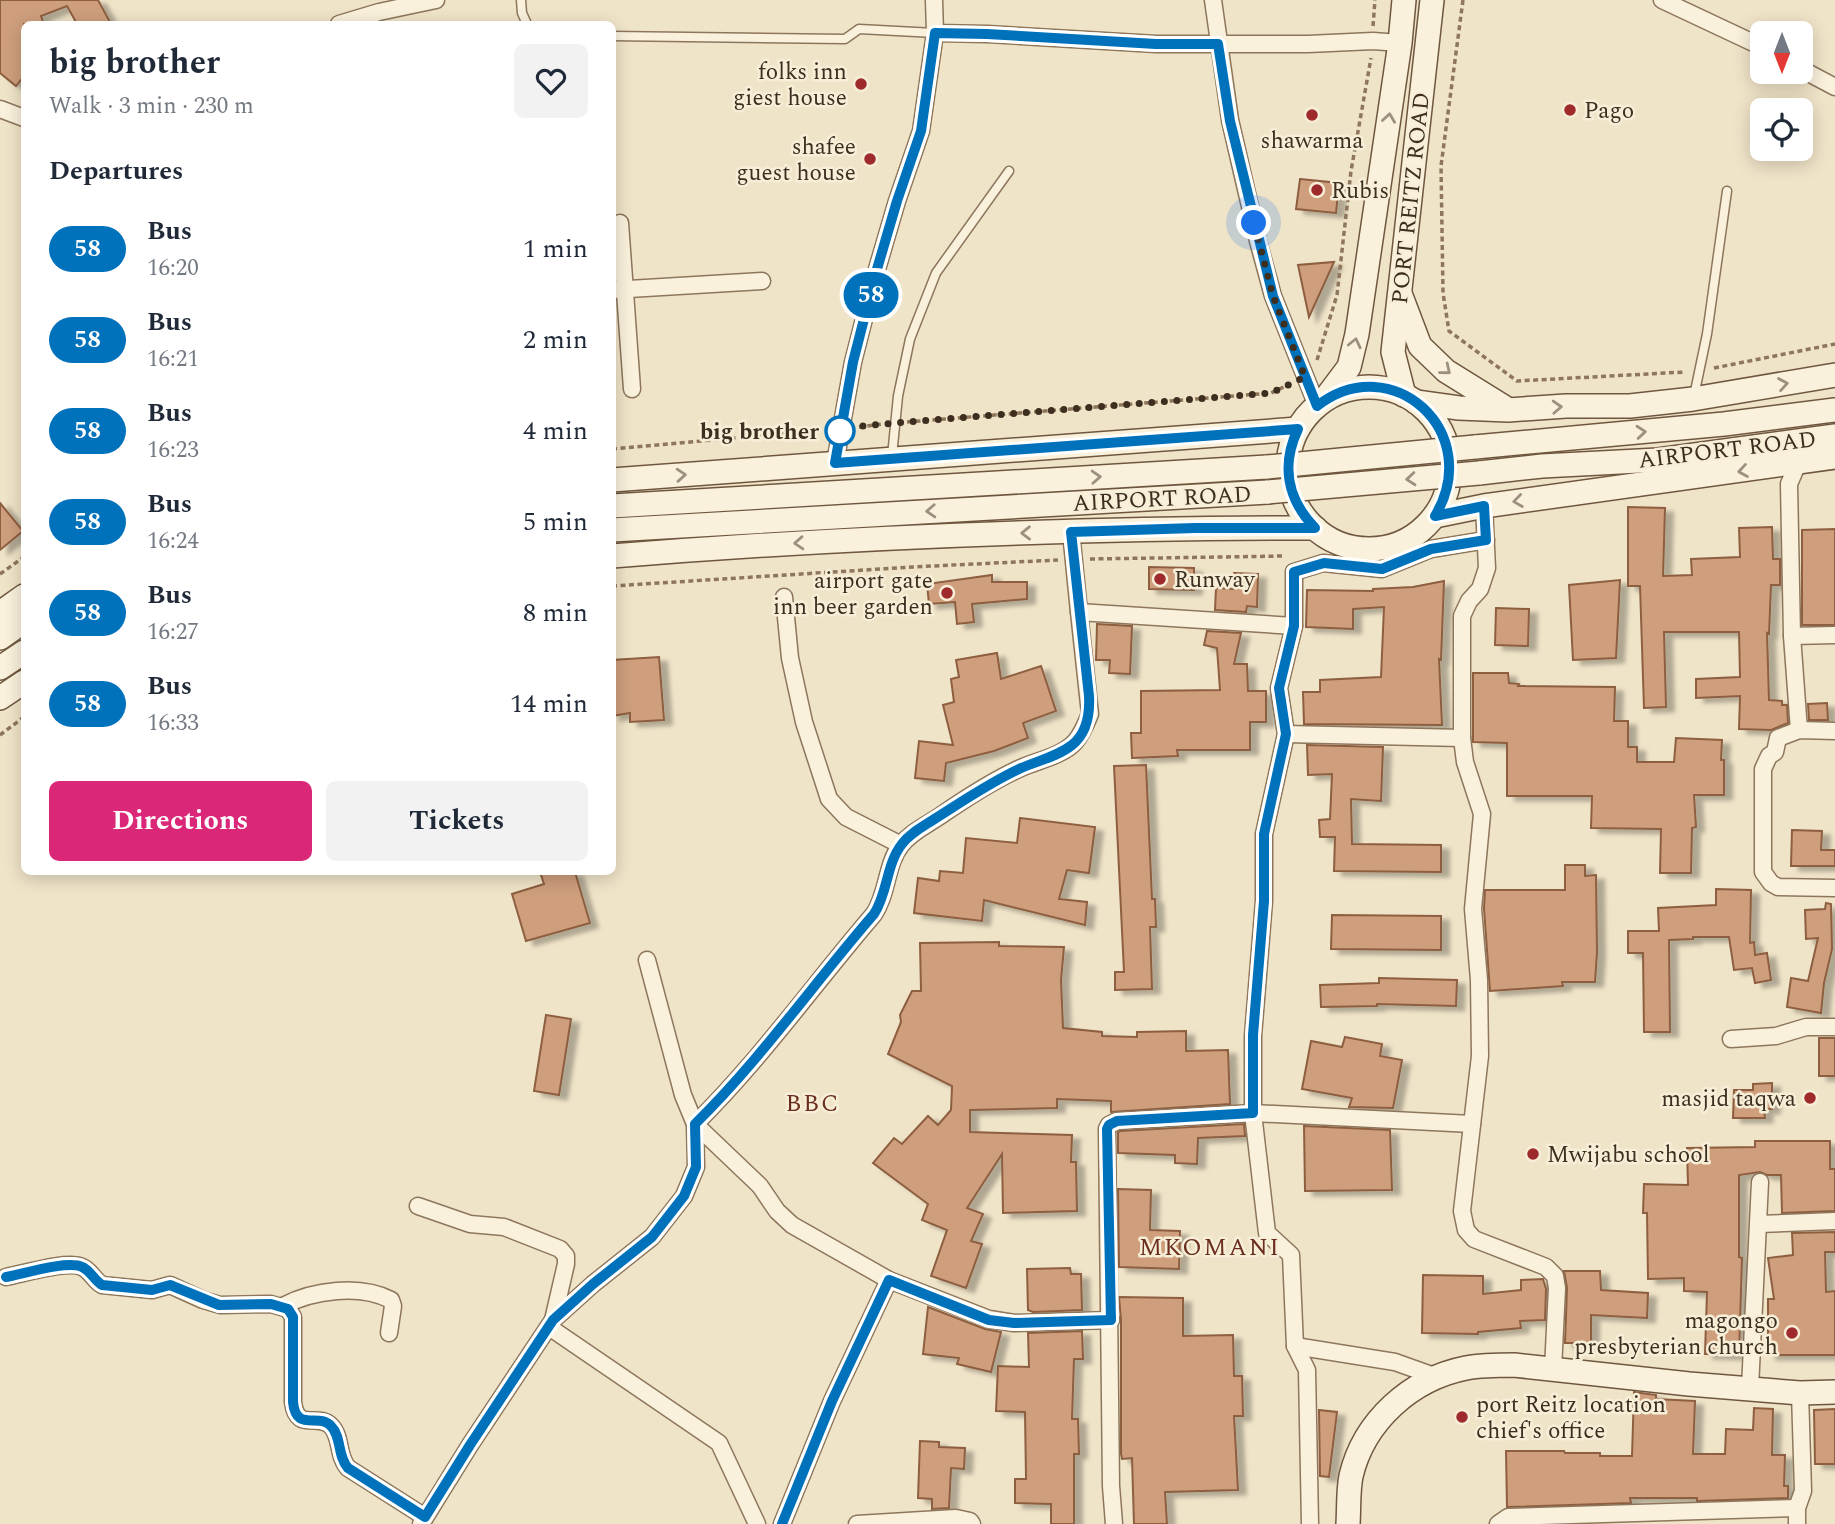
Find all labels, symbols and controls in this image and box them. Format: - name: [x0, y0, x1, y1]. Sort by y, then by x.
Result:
- north arrow: [1750, 21, 1813, 84]
- map controls: [1750, 21, 1813, 161]
- text: big brother: [49, 38, 220, 88]
- button: heart: [514, 44, 588, 118]
- place label: folks inn giest house: [733, 55, 847, 116]
- marker: folks inn giest house: [853, 76, 869, 92]
- text: Walk · 3 min · 230 m: [49, 89, 254, 124]
- street label: PORT REITZ ROAD: [1383, 90, 1440, 306]
- place label: Pago: [1584, 94, 1634, 129]
- button: locate: [1750, 98, 1813, 161]
- marker: Pago: [1562, 102, 1578, 118]
- marker: shawarma: [1304, 107, 1320, 123]
- one-way arrow: [1381, 112, 1396, 124]
- place label: shawarma: [1260, 124, 1364, 159]
- place label: shafee guest house: [736, 130, 856, 191]
- text: Departures: [49, 151, 183, 191]
- marker: shafee guest house: [862, 151, 878, 167]
- place label: Rubis: [1331, 174, 1389, 209]
- marker: Rubis: [1309, 182, 1325, 198]
- your location: [1236, 205, 1271, 240]
- text: Bus: [147, 211, 192, 251]
- text: 1 min: [523, 229, 588, 269]
- text: 58: [74, 231, 101, 267]
- text: 16:20: [147, 251, 199, 286]
- line badge: 58: [840, 272, 903, 318]
- text: 58: [858, 277, 884, 313]
- text: Bus: [147, 302, 192, 342]
- text: 2 min: [523, 320, 588, 360]
- text: 58: [74, 322, 101, 358]
- one-way arrow: [1347, 337, 1361, 349]
- text: 16:21: [147, 342, 199, 377]
- one-way arrow: [1438, 362, 1451, 374]
- one-way arrow: [1777, 377, 1789, 392]
- text: Bus: [147, 393, 192, 433]
- one-way arrow: [1552, 399, 1563, 414]
- text: 4 min: [523, 411, 588, 451]
- text: 58: [74, 413, 101, 449]
- place label: big brother: [700, 415, 819, 450]
- marker: big brother: [825, 416, 855, 446]
- street label: AIRPORT ROAD: [1636, 422, 1818, 479]
- one-way arrow: [1636, 425, 1647, 440]
- text: 16:23: [147, 433, 199, 468]
- one-way arrow: [1737, 463, 1749, 478]
- one-way arrow: [675, 468, 686, 483]
- one-way arrow: [1091, 470, 1102, 485]
- one-way arrow: [1405, 471, 1416, 486]
- street label: AIRPORT ROAD: [1072, 477, 1252, 522]
- text: Bus: [147, 484, 192, 524]
- one-way arrow: [1512, 493, 1524, 508]
- text: 5 min: [523, 502, 588, 542]
- text: 58: [74, 504, 101, 540]
- one-way arrow: [925, 504, 936, 519]
- text: 16:24: [147, 524, 199, 559]
- one-way arrow: [1020, 525, 1031, 541]
- one-way arrow: [793, 535, 804, 550]
- place label: Runway: [1174, 563, 1256, 598]
- place label: airport gate inn beer garden: [773, 564, 933, 625]
- marker: Runway: [1152, 571, 1168, 587]
- text: Bus: [147, 575, 192, 615]
- marker: airport gate inn beer garden: [939, 585, 955, 601]
- text: 8 min: [523, 593, 588, 633]
- text: 58: [74, 595, 101, 631]
- text: 16:27: [147, 615, 199, 650]
- text: Bus: [147, 666, 192, 706]
- text: 14 min: [510, 684, 588, 724]
- text: 58: [74, 686, 101, 722]
- text: 16:33: [147, 706, 199, 741]
- button: Directions: [49, 781, 312, 861]
- button: Tickets: [326, 781, 588, 861]
- place label: masjid taqwa: [1661, 1082, 1796, 1117]
- district label: BBC: [785, 1086, 841, 1122]
- marker: masjid taqwa: [1802, 1090, 1818, 1106]
- place label: Mwijabu school: [1547, 1138, 1710, 1173]
- marker: Mwijabu school: [1525, 1146, 1541, 1162]
- district label: MKOMANI: [1139, 1230, 1281, 1266]
- place label: magongo presbyterian church: [1574, 1304, 1778, 1365]
- marker: magongo presbyterian church: [1784, 1325, 1800, 1341]
- place label: port Reitz location chief's office: [1476, 1388, 1666, 1449]
- marker: port Reitz location chief's office: [1454, 1409, 1470, 1425]

